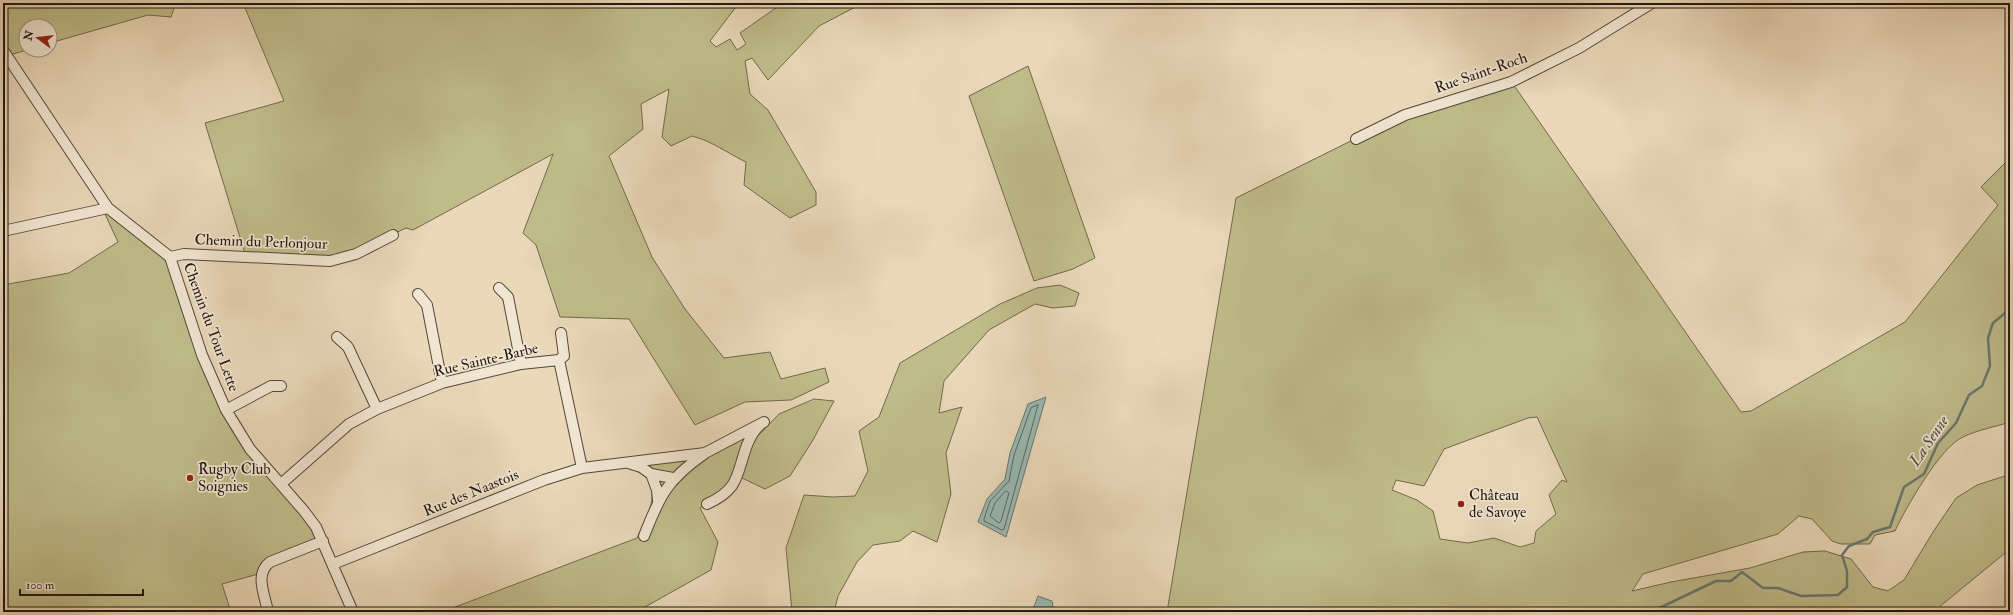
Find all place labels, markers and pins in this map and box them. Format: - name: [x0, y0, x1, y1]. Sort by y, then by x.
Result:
- place label: Rugby Club Soignies: [198, 460, 271, 496]
- marker: Rugby Club Soignies: [185, 473, 195, 483]
- place label: Château de Savoye: [1469, 486, 1526, 522]
- marker: Château de Savoye: [1456, 499, 1466, 509]

